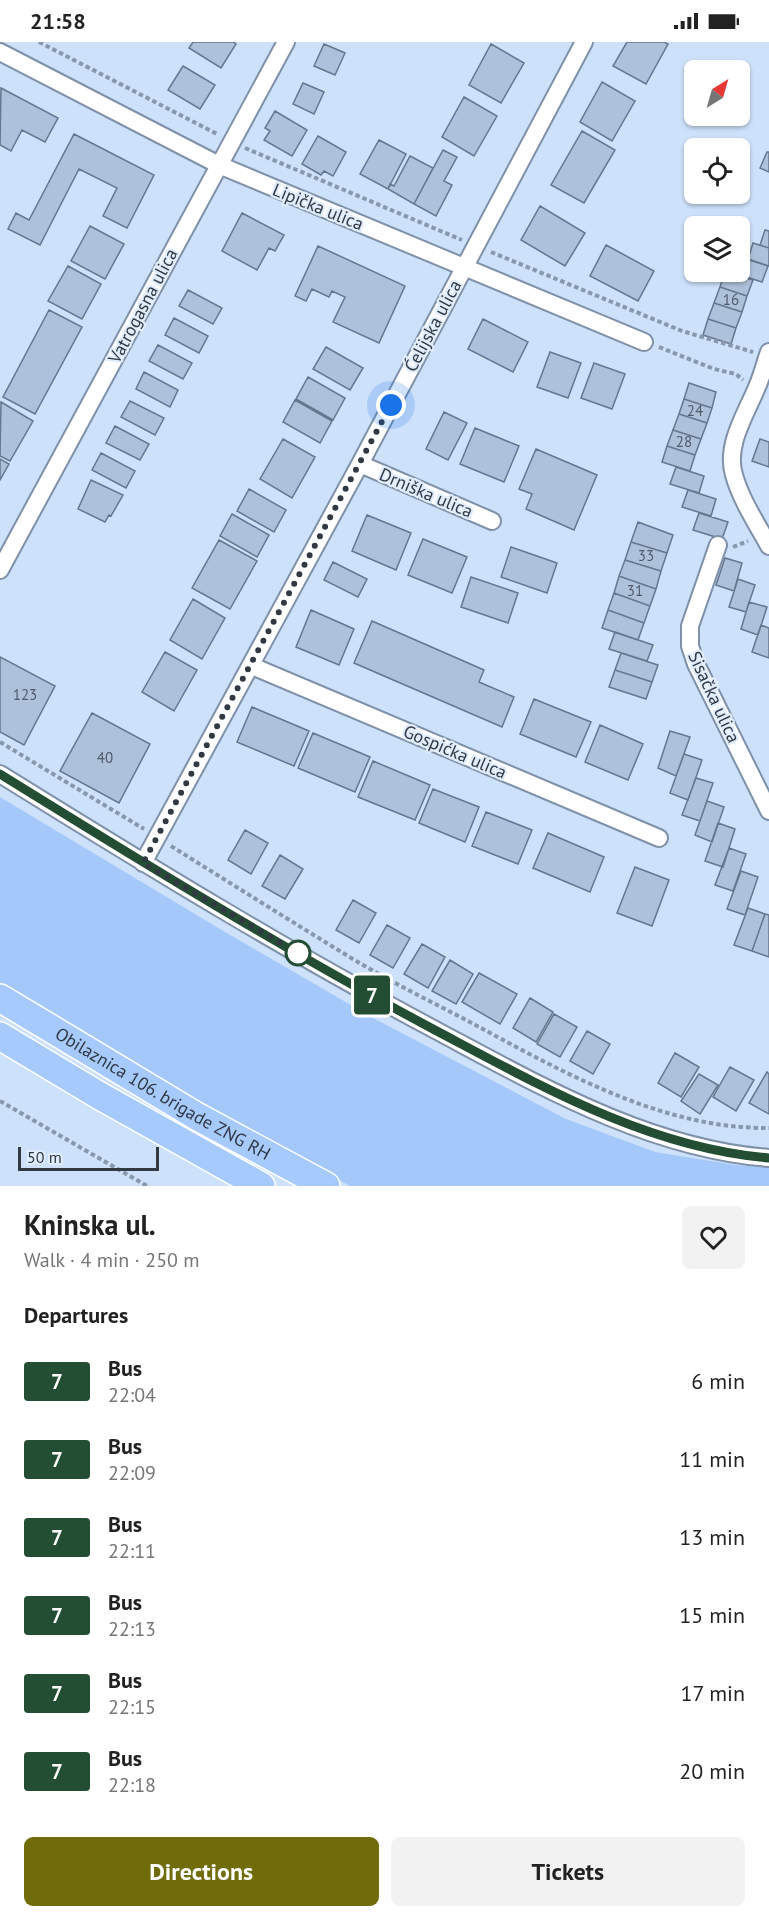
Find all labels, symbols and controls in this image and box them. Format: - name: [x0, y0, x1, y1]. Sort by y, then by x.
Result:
- text: 21:58: [30, 7, 86, 35]
- north arrow: [684, 60, 750, 126]
- map controls: [684, 60, 750, 282]
- button: locate: [684, 138, 750, 204]
- street label: Lipička ulica: [269, 178, 367, 235]
- button: layers: [684, 216, 750, 282]
- street label: Vatrogasna ulica: [102, 244, 182, 368]
- street label: Ćelijska ulica: [399, 276, 466, 376]
- house number: 16: [723, 290, 739, 309]
- your location: [376, 390, 406, 420]
- house number: 24: [687, 401, 703, 420]
- house number: 28: [676, 432, 692, 451]
- street label: Drniška ulica: [376, 463, 476, 523]
- house number: 33: [638, 546, 654, 565]
- house number: 31: [627, 581, 643, 600]
- street label: Sisačka ulica: [683, 647, 746, 746]
- house number: 123: [13, 685, 37, 704]
- street label: Gospićka ulica: [400, 719, 510, 784]
- house number: 40: [97, 748, 113, 767]
- unlabelled marker: [285, 940, 311, 966]
- line badge: 7: [352, 976, 392, 1014]
- text: 7: [366, 982, 378, 1009]
- street label: Obilaznica 106. brigade ZNG RH: [51, 1022, 275, 1165]
- scale bar: [18, 1144, 159, 1172]
- text: 50 m: [27, 1147, 62, 1167]
- text: Kninska ul.: [24, 1206, 156, 1243]
- button: heart: [682, 1206, 745, 1269]
- text: Walk · 4 min · 250 m: [24, 1247, 200, 1273]
- text: Departures: [24, 1301, 128, 1329]
- text: Bus: [108, 1354, 142, 1382]
- text: 6 min: [691, 1367, 745, 1395]
- text: 7: [51, 1368, 63, 1395]
- text: 22:04: [108, 1382, 156, 1408]
- text: Bus: [108, 1432, 142, 1460]
- text: 11 min: [679, 1445, 745, 1473]
- text: 7: [51, 1446, 63, 1473]
- text: 22:09: [108, 1460, 156, 1486]
- text: Bus: [108, 1510, 142, 1538]
- text: 13 min: [679, 1523, 745, 1551]
- text: 7: [51, 1524, 63, 1551]
- text: 22:11: [108, 1538, 156, 1564]
- text: Bus: [108, 1588, 142, 1616]
- text: 15 min: [679, 1601, 745, 1629]
- text: 7: [51, 1602, 63, 1629]
- text: 22:13: [108, 1616, 156, 1642]
- text: Bus: [108, 1666, 142, 1694]
- text: 17 min: [681, 1679, 745, 1707]
- text: 7: [51, 1680, 63, 1707]
- text: 22:15: [108, 1694, 156, 1720]
- text: Bus: [108, 1744, 142, 1772]
- text: 20 min: [679, 1757, 745, 1785]
- text: 7: [51, 1758, 63, 1785]
- text: 22:18: [108, 1772, 156, 1798]
- button: Directions: [24, 1837, 379, 1906]
- button: Tickets: [391, 1837, 745, 1906]

